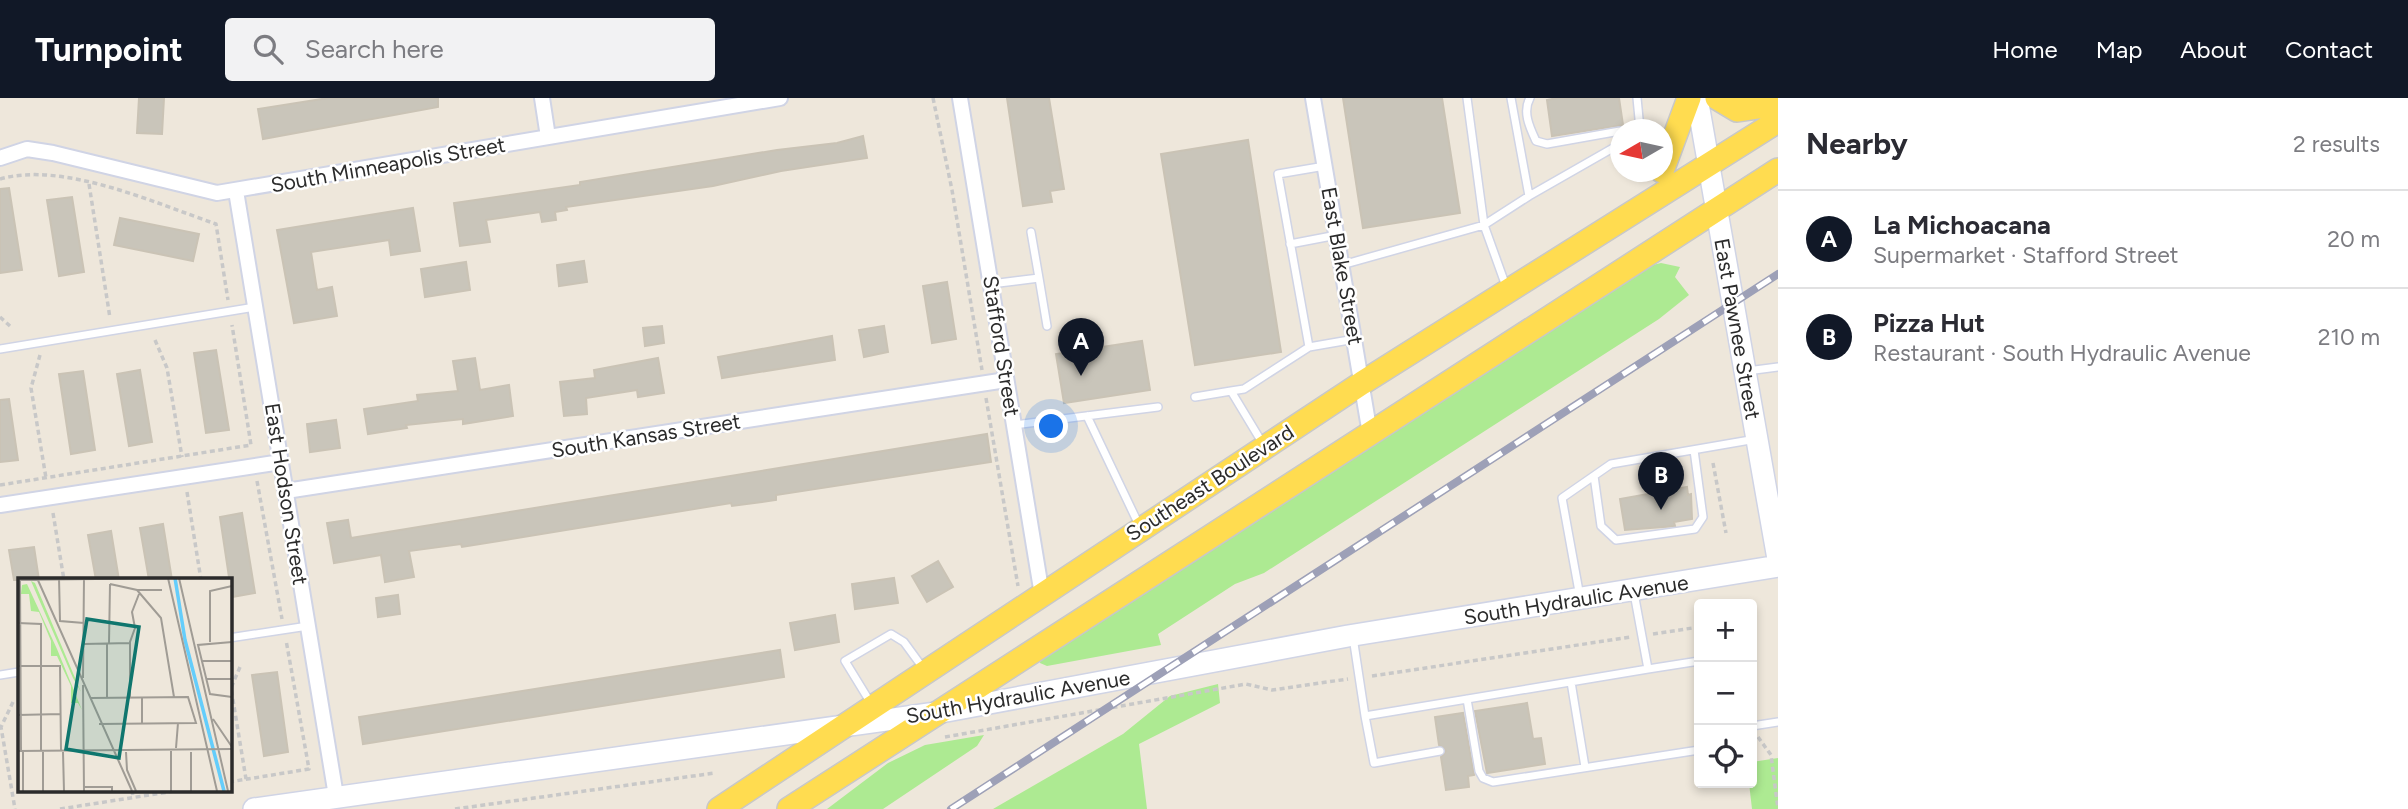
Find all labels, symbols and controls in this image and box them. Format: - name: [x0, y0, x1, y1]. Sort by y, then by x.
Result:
- search box: [225, 18, 715, 81]
- text: Turnpoint: [35, 30, 183, 69]
- icon: search: [249, 30, 287, 68]
- text: Search here: [305, 33, 444, 65]
- text: Home: [1992, 35, 2058, 64]
- text: Map: [2096, 35, 2142, 64]
- text: About: [2180, 35, 2247, 64]
- text: Contact: [2285, 35, 2373, 64]
- north arrow: [1610, 119, 1673, 182]
- text: Nearby: [1806, 125, 1908, 162]
- text: 2 results: [2293, 130, 2380, 158]
- street label: South Minneapolis Street: [269, 132, 507, 197]
- street label: East Blake Street: [1316, 185, 1369, 347]
- text: La Michoacana: [1873, 209, 2051, 241]
- text: A: [1821, 225, 1837, 253]
- text: 20 m: [2327, 225, 2380, 253]
- street label: East Pawnee Street: [1709, 236, 1766, 422]
- text: Supermarket · Stafford Street: [1873, 241, 2178, 269]
- street label: Stafford Street: [978, 274, 1025, 418]
- text: Pizza Hut: [1873, 307, 1985, 339]
- pin: A: [1058, 318, 1104, 376]
- text: B: [1822, 323, 1836, 351]
- text: 210 m: [2318, 323, 2380, 351]
- text: Restaurant · South Hydraulic Avenue: [1873, 339, 2251, 367]
- street label: East Hodson Street: [260, 401, 313, 587]
- street label: South Kansas Street: [550, 408, 742, 463]
- your location: [1034, 409, 1068, 443]
- street label: Southeast Boulevard: [1121, 419, 1298, 546]
- pin: B: [1638, 452, 1684, 510]
- street label: South Hydraulic Avenue: [1462, 569, 1690, 630]
- inset map: [18, 578, 231, 792]
- map controls: [1694, 599, 1757, 788]
- button: +: [1694, 599, 1757, 662]
- button: −: [1694, 662, 1757, 725]
- street label: South Hydraulic Avenue: [904, 664, 1132, 729]
- button: locate: [1694, 725, 1757, 788]

